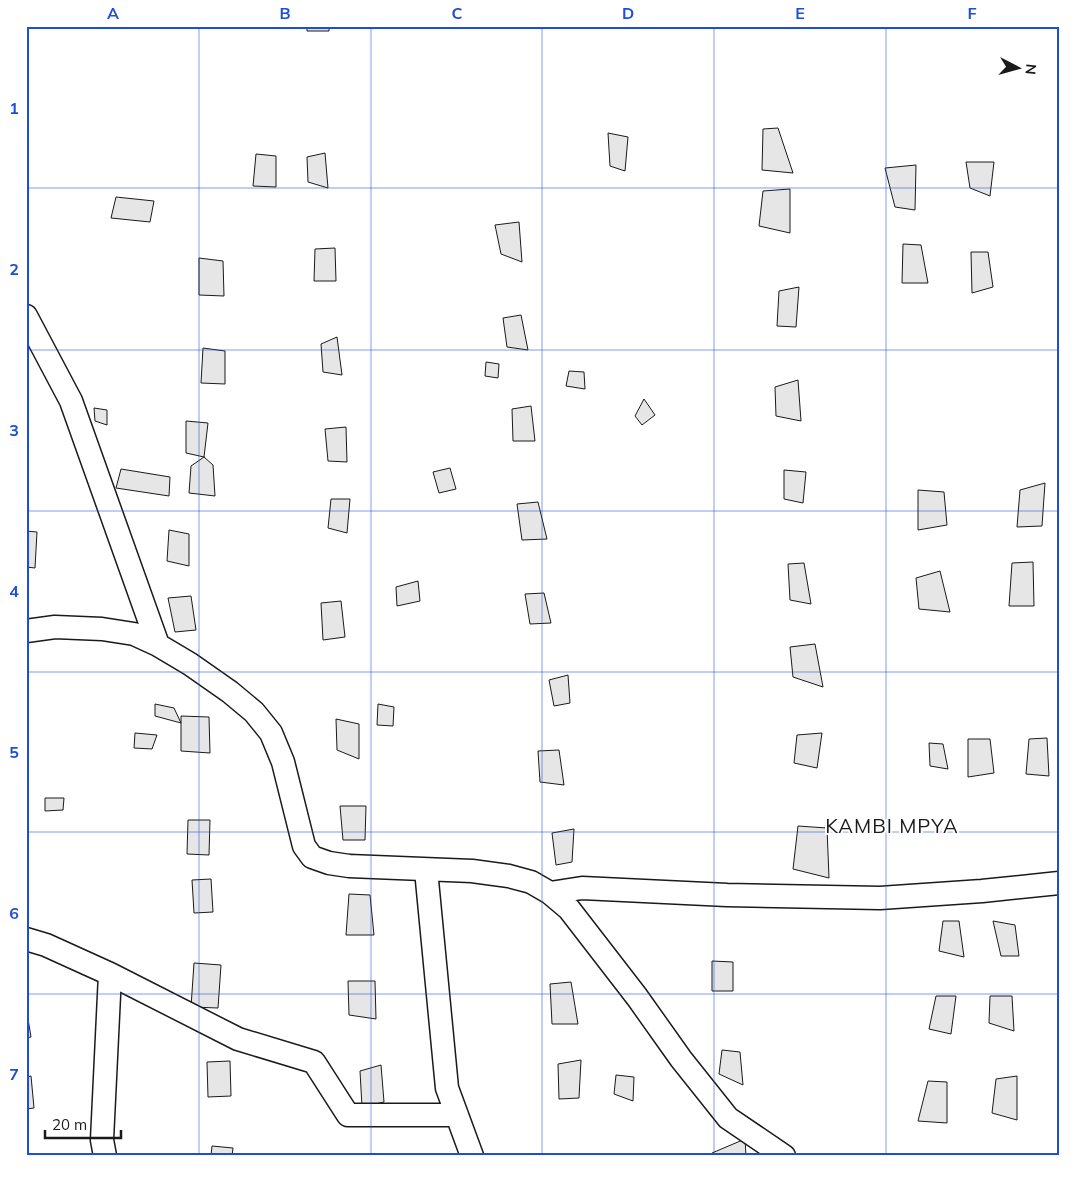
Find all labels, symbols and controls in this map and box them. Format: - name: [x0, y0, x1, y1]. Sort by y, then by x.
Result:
- text: A: [107, 3, 119, 23]
- text: B: [279, 3, 291, 23]
- text: C: [452, 3, 463, 23]
- text: D: [622, 3, 634, 23]
- text: E: [795, 3, 805, 23]
- text: F: [967, 3, 977, 23]
- north arrow: [992, 42, 1042, 92]
- text: N: [1021, 63, 1040, 76]
- text: 1: [9, 98, 19, 118]
- text: 2: [9, 259, 19, 279]
- text: 3: [9, 420, 19, 440]
- text: 4: [9, 581, 19, 601]
- text: 5: [9, 742, 19, 762]
- district label: KAMBI MPYA: [825, 813, 959, 838]
- text: 6: [9, 903, 19, 923]
- text: 7: [9, 1064, 19, 1084]
- scale bar: [45, 1107, 121, 1139]
- text: 20 m: [52, 1115, 87, 1134]

